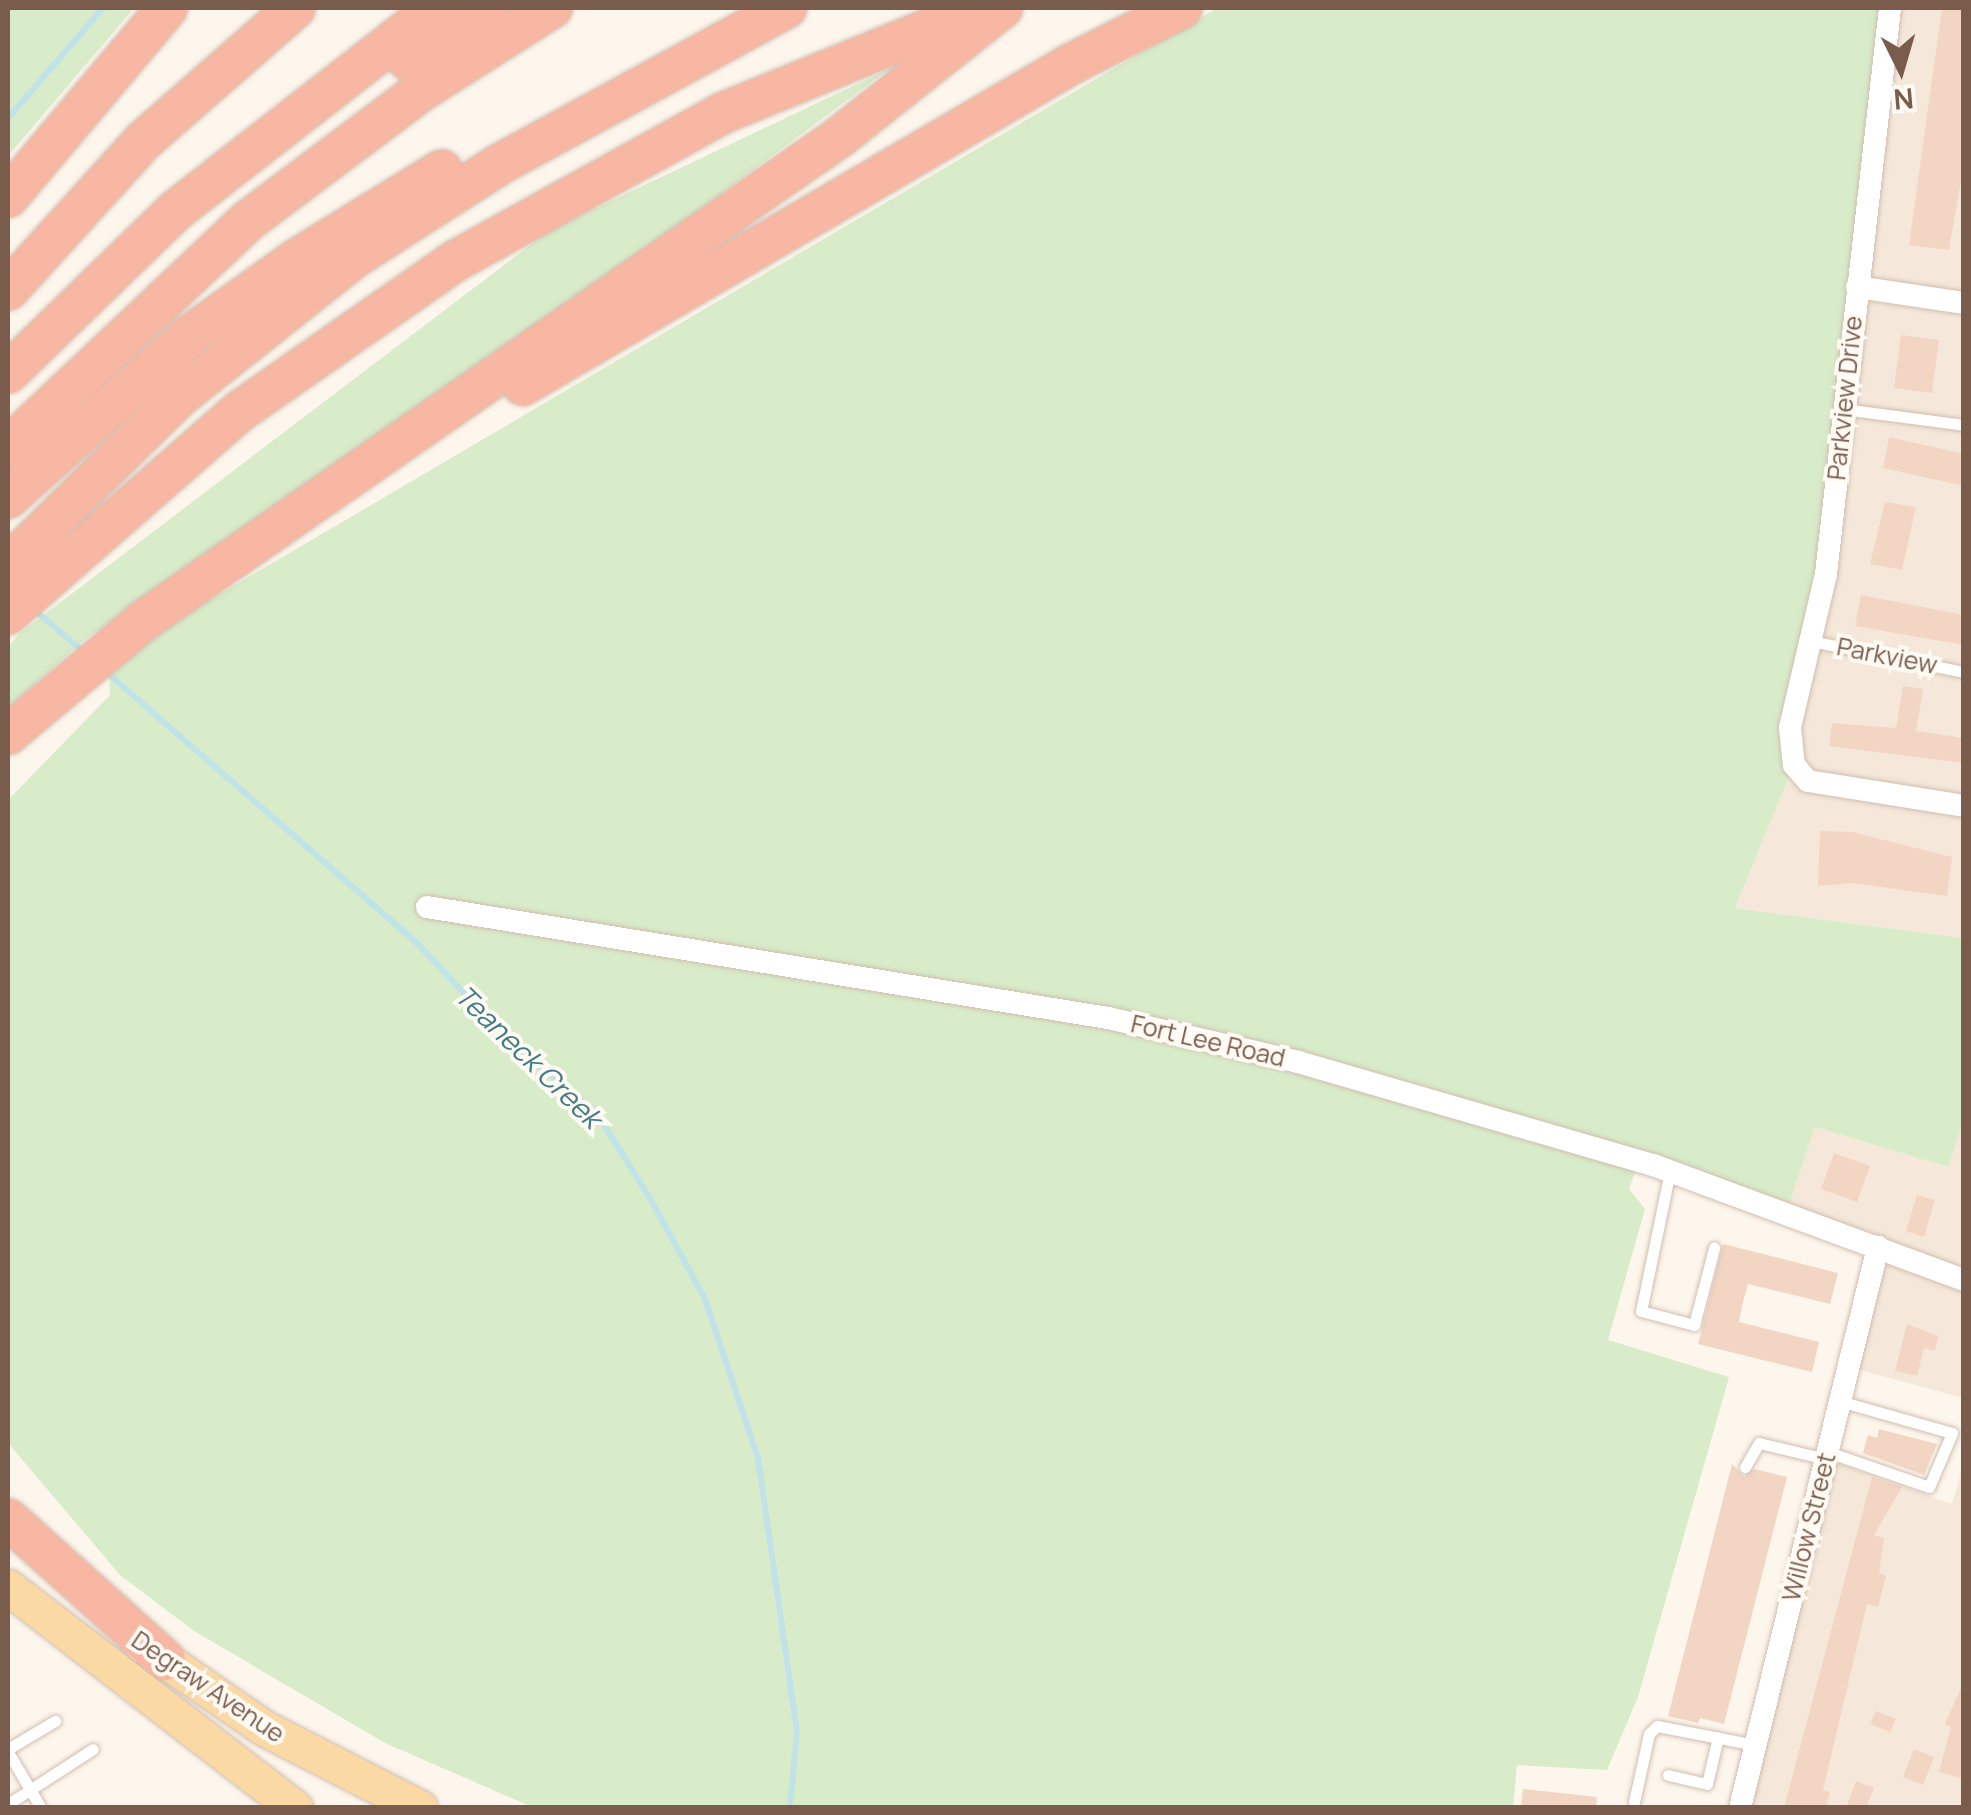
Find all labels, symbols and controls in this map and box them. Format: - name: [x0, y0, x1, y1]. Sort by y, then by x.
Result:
- north arrow: [1851, 20, 1951, 120]
- text: N: [1892, 80, 1915, 120]
- street label: Parkview Drive: [1821, 314, 1869, 482]
- street label: Parkview: [1834, 632, 1940, 680]
- water label: Teaneck Creek: [449, 978, 609, 1134]
- street label: Fort Lee Road: [1128, 1009, 1288, 1073]
- street label: Willow Street: [1776, 1449, 1842, 1605]
- street label: Degraw Avenue: [126, 1625, 290, 1749]

